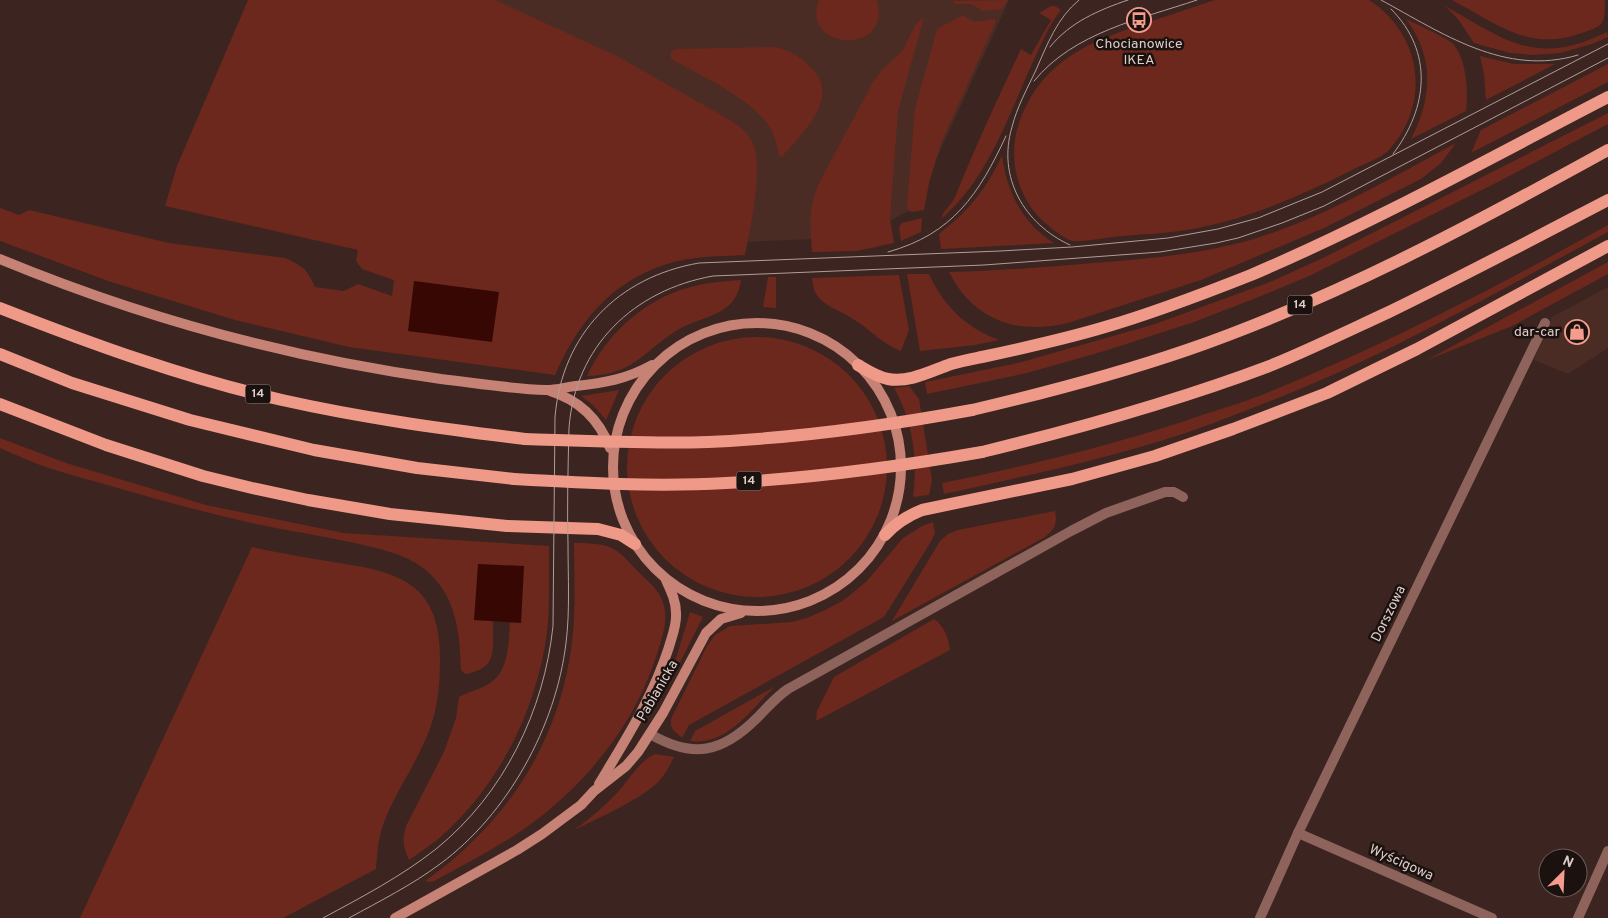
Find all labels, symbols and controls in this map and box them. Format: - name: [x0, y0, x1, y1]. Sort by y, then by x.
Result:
- bus stop icon: Chocianowice IKEA: [1126, 7, 1152, 33]
- place label: Chocianowice IKEA: [1095, 36, 1183, 69]
- road number: 14: [1288, 296, 1312, 314]
- shop icon: dar-car: [1564, 319, 1590, 345]
- place label: dar-car: [1514, 324, 1561, 341]
- road number: 14: [246, 384, 270, 404]
- road number: 14: [736, 472, 762, 491]
- street label: Dorszowa: [1368, 583, 1410, 645]
- street label: Pabianicka: [634, 657, 682, 725]
- street label: Wyścigowa: [1366, 841, 1436, 885]
- north arrow: [1538, 848, 1588, 898]
- text: N: [1560, 853, 1576, 872]

